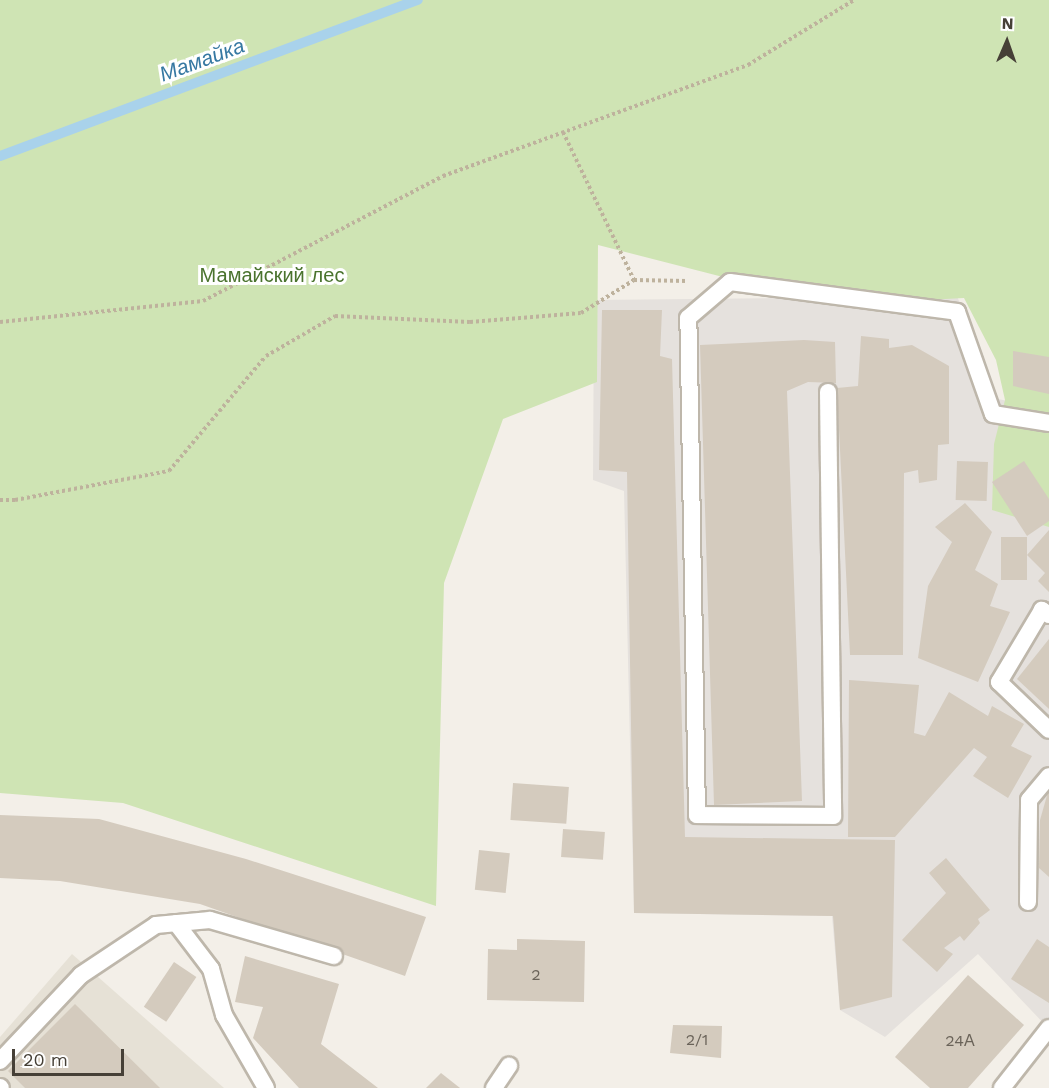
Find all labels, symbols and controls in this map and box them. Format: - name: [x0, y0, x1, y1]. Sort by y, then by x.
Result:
- north arrow: [977, 12, 1037, 72]
- text: N: [1001, 14, 1014, 33]
- water label: Мамайка: [156, 33, 248, 87]
- park label: Мамайский лес: [200, 263, 344, 287]
- house number: 2: [531, 965, 541, 985]
- house number: 2/1: [686, 1030, 708, 1050]
- house number: 24А: [945, 1031, 975, 1051]
- scale bar: [15, 1037, 128, 1075]
- text: 20 m: [23, 1049, 68, 1070]

